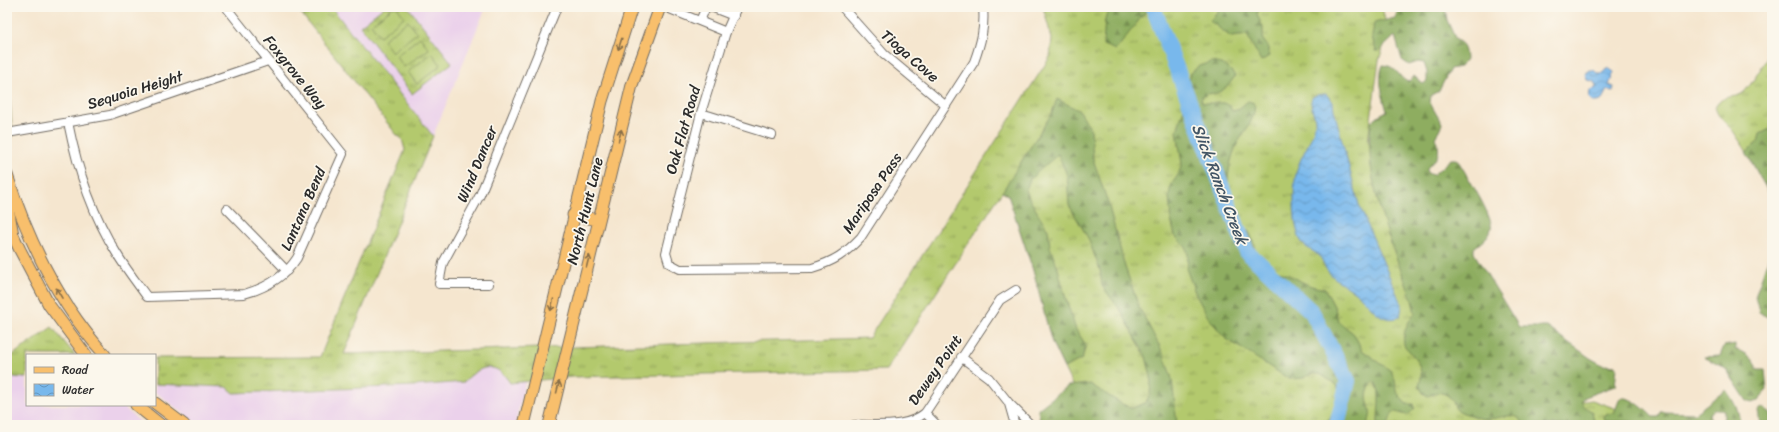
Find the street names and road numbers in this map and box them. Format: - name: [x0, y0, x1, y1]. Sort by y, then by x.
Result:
- street label: Tioga Cove: [875, 23, 945, 89]
- street label: Foxgrove Way: [257, 29, 333, 115]
- street label: Sequoia Height: [84, 63, 187, 117]
- street label: Oak Flat Road: [658, 82, 708, 177]
- street label: Wind Dancer: [449, 121, 505, 206]
- street label: Mariposa Pass: [835, 147, 909, 239]
- street label: North Hunt Lane: [559, 154, 611, 268]
- street label: Lantana Bend: [273, 162, 333, 255]
- street label: Dewey Point: [901, 329, 969, 411]

